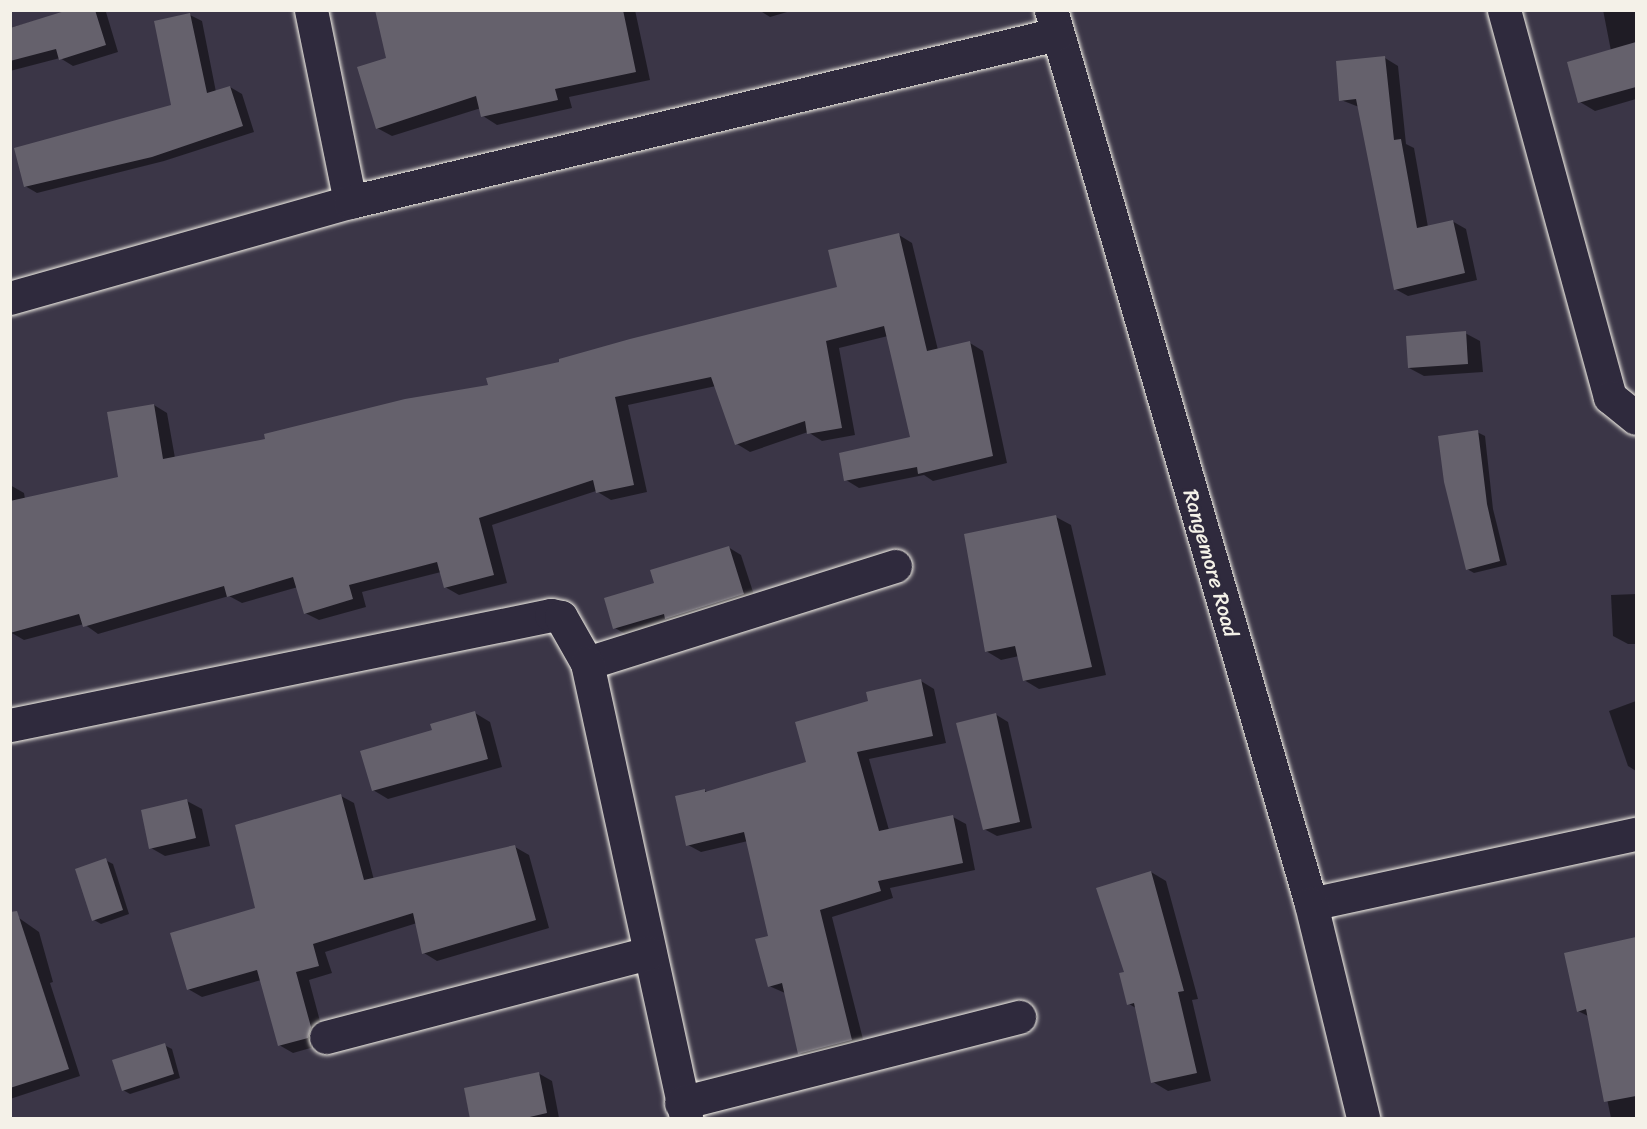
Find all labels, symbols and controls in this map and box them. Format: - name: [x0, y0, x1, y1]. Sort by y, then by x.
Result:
- street label: Rangemore Road: [1178, 486, 1244, 640]

